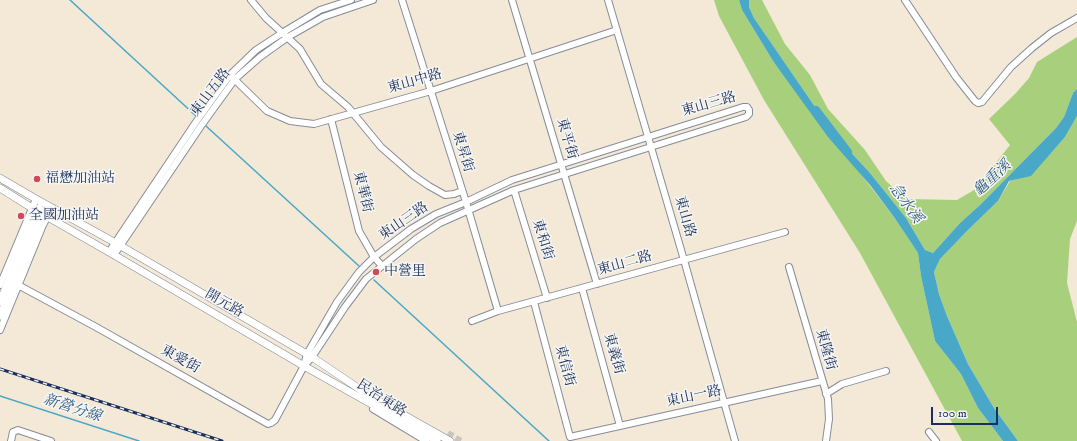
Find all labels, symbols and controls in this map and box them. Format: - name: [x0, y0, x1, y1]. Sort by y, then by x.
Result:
- street label: 東山五路: [187, 66, 235, 120]
- street label: 東山中路: [386, 66, 444, 98]
- street label: 東山三路: [680, 89, 738, 121]
- street label: 東平街: [552, 116, 580, 162]
- street label: 東昇街: [448, 129, 476, 175]
- water label: 龜重溪: [970, 157, 1016, 201]
- street label: 東華街: [349, 170, 375, 214]
- place label: 福懋加油站: [45, 171, 115, 187]
- marker: 福懋加油站: [32, 174, 42, 184]
- water label: 急水溪: [884, 181, 926, 227]
- street label: 東山路: [670, 194, 698, 240]
- street label: 東山三路: [376, 199, 432, 245]
- place label: 全國加油站: [29, 208, 99, 224]
- marker: 全國加油站: [16, 211, 26, 221]
- street label: 東和街: [528, 217, 556, 263]
- street label: 東山二路: [596, 248, 654, 280]
- place label: 中營里: [384, 264, 426, 280]
- marker: 中營里: [371, 267, 381, 277]
- street label: 開元路: [202, 286, 246, 322]
- street label: 東隆街: [811, 327, 839, 373]
- street label: 東義街: [599, 331, 627, 377]
- street label: 東愛街: [158, 342, 202, 378]
- street label: 東信街: [550, 344, 578, 388]
- street label: 民治東路: [353, 377, 409, 421]
- street label: 東山一路: [665, 383, 723, 411]
- water label: 新營分線: [41, 391, 103, 427]
- scale bar: [933, 399, 1000, 425]
- text: 100 m: [938, 406, 967, 421]

